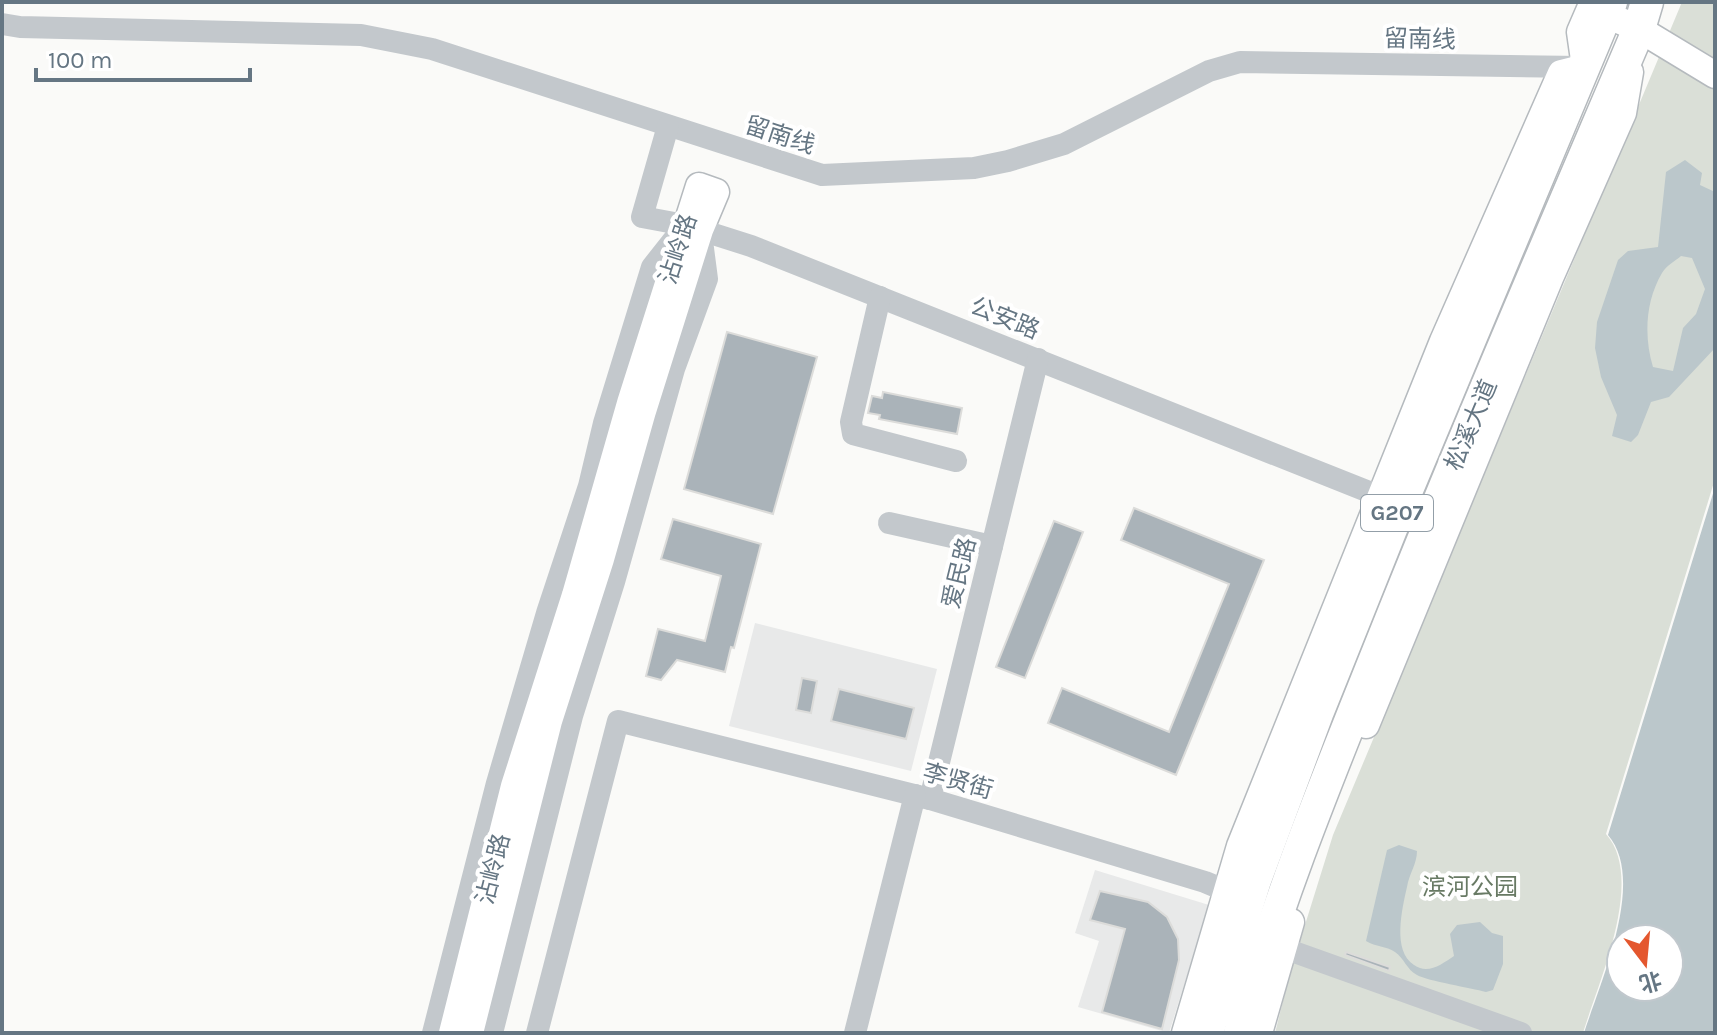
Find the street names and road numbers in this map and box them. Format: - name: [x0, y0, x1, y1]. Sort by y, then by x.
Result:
- street label: 留南线: [1384, 24, 1456, 54]
- street label: 留南线: [741, 111, 819, 159]
- street label: 沾岭路: [654, 210, 702, 288]
- street label: 公安路: [966, 292, 1044, 344]
- street label: 松溪大道: [1439, 375, 1503, 475]
- road number: G207: [1361, 495, 1433, 531]
- street label: 爱民路: [937, 535, 981, 611]
- street label: 李贤街: [920, 758, 996, 804]
- street label: 沾岭路: [471, 831, 515, 907]

